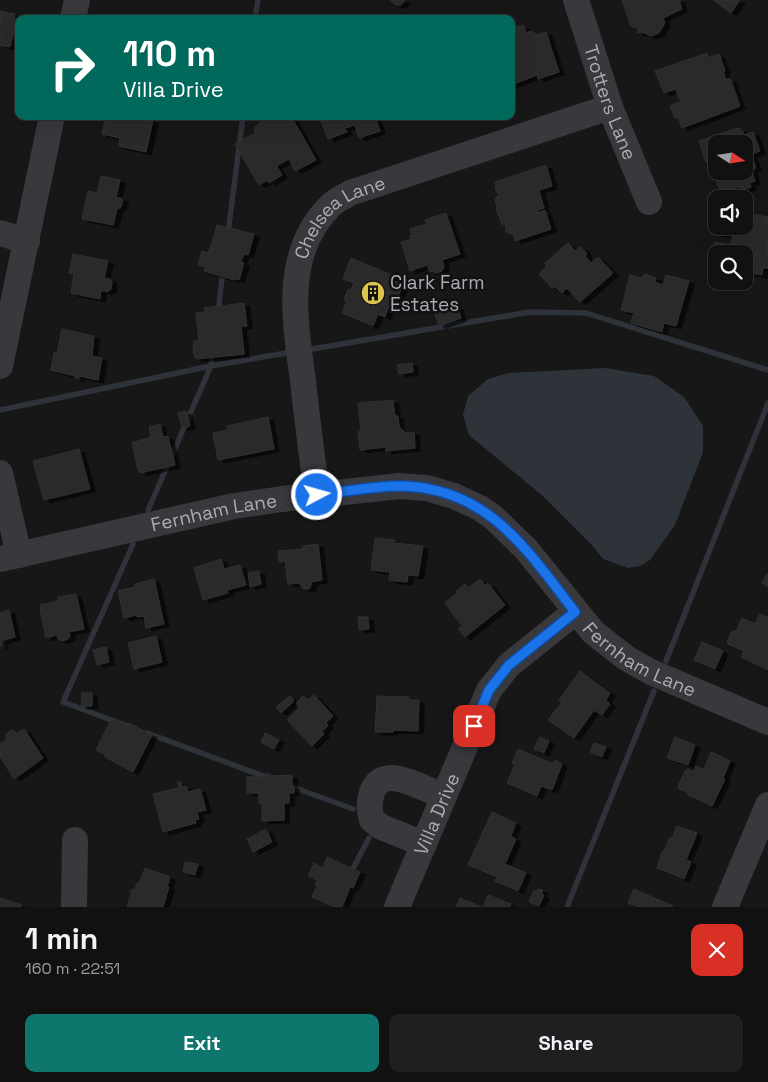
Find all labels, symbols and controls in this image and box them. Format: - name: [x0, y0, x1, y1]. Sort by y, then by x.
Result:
- text: 110 m: [123, 32, 216, 76]
- icon: right: [40, 35, 105, 100]
- street label: Trotters Lane: [578, 42, 642, 164]
- text: Villa Drive: [123, 75, 224, 103]
- north arrow: [708, 135, 752, 180]
- map controls: [708, 135, 753, 290]
- street label: Chelsea Lane: [289, 170, 389, 262]
- button: sound: [708, 190, 753, 235]
- button: search: [708, 245, 753, 290]
- place label: Clark Farm Estates: [390, 270, 485, 317]
- building icon: Clark Farm Estates: [360, 280, 386, 306]
- position arrow: [290, 468, 342, 520]
- street label: Fernham Lane: [148, 488, 279, 537]
- street label: Fernham Lane: [577, 617, 700, 703]
- pin: [453, 705, 495, 747]
- icon: arrive: [460, 712, 488, 740]
- street label: Villa Drive: [408, 769, 465, 859]
- text: 1 min: [25, 919, 98, 958]
- button: close: [691, 924, 743, 976]
- text: 160 m · 22:51: [25, 958, 120, 979]
- button: Exit: [25, 1014, 379, 1072]
- button: Share: [389, 1014, 743, 1072]

